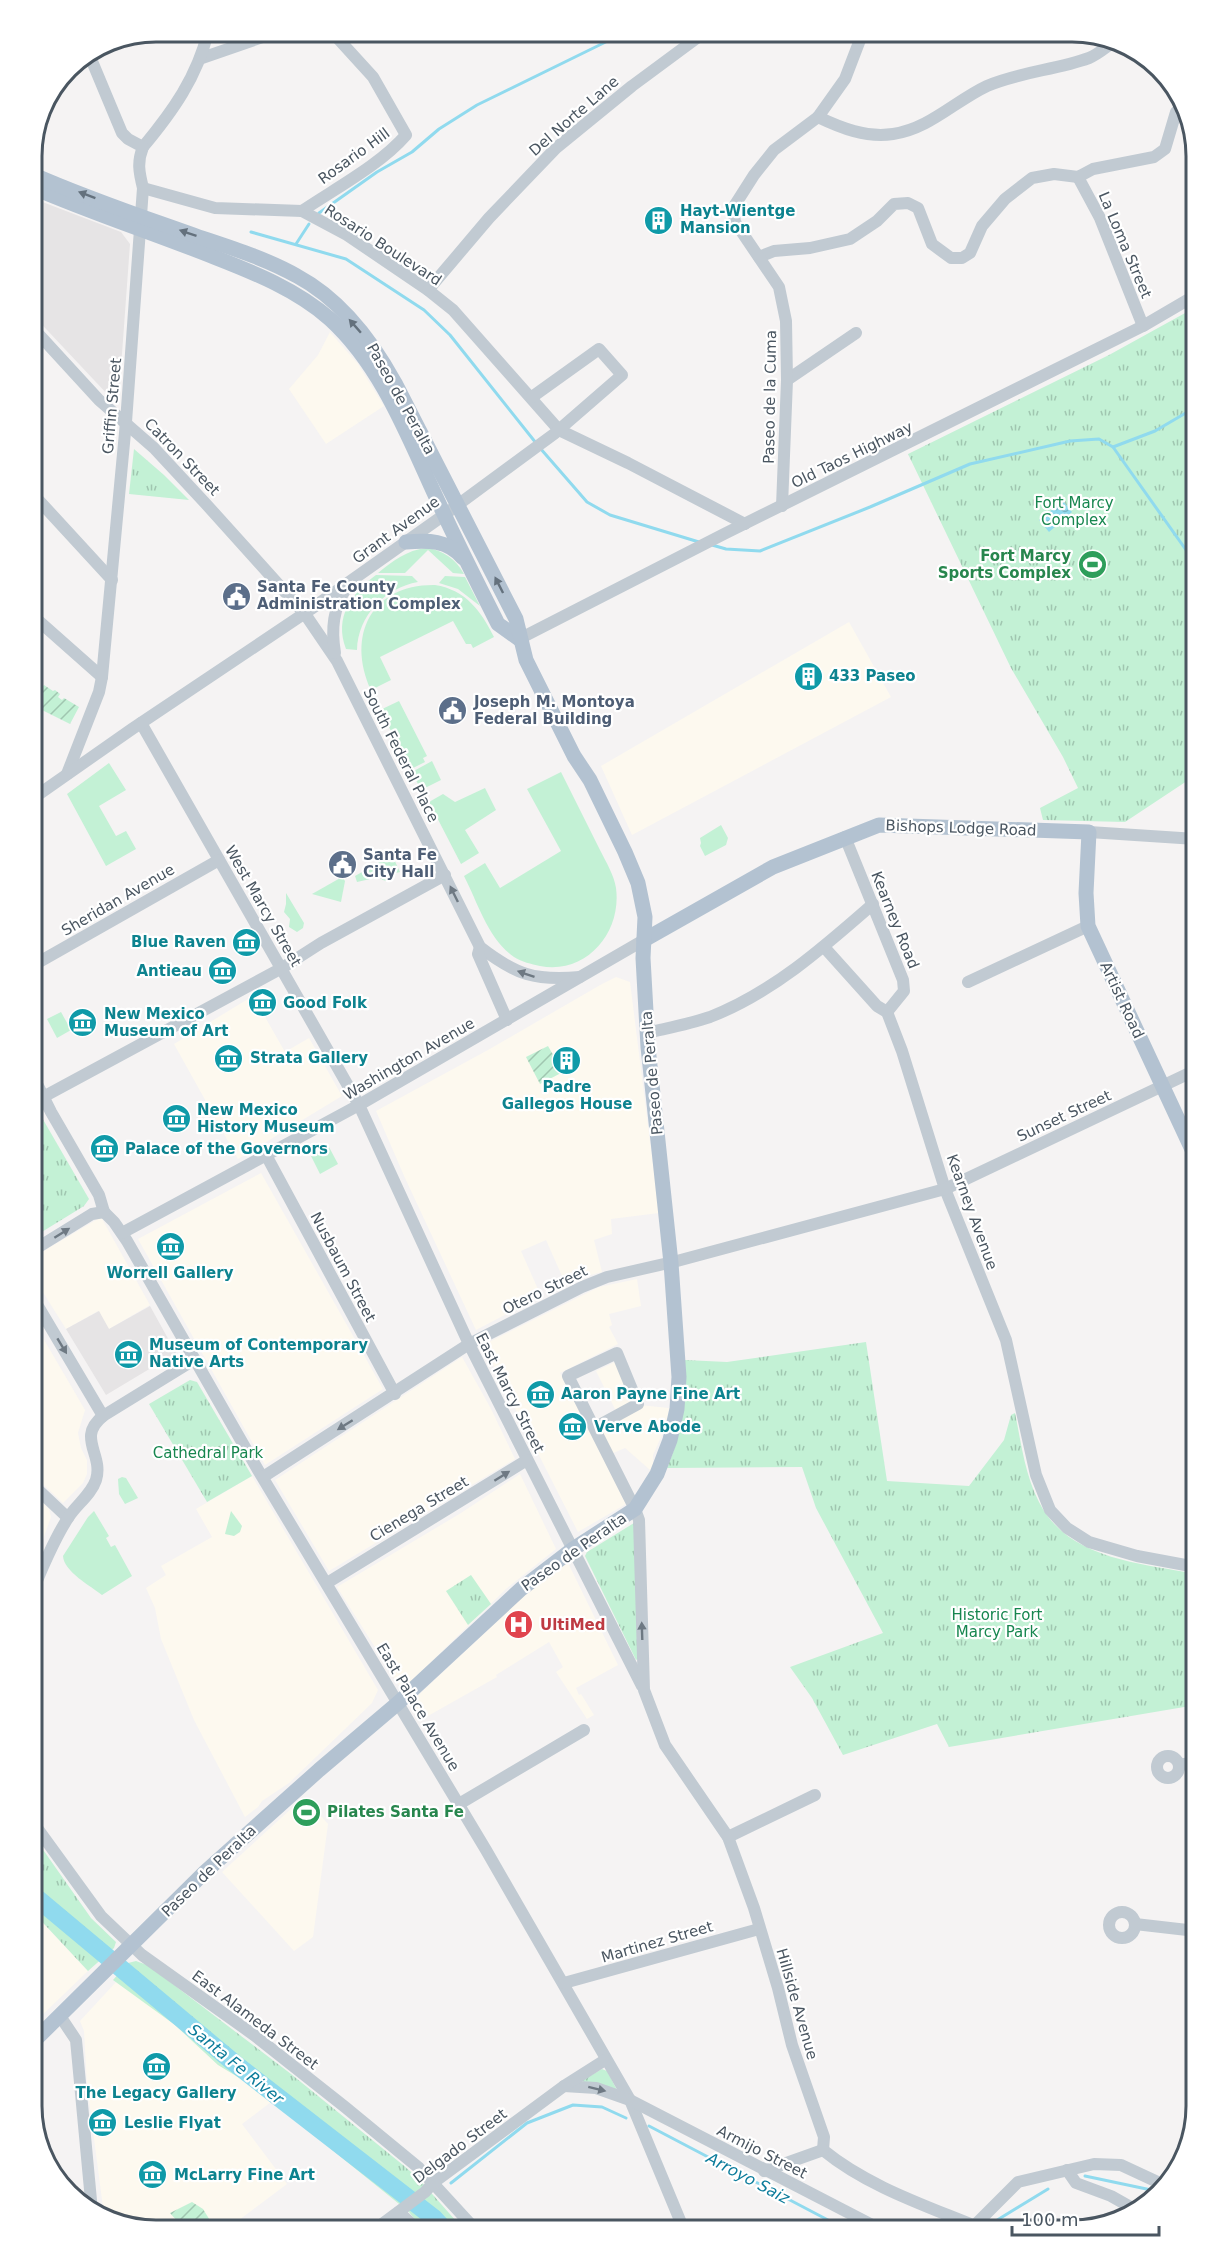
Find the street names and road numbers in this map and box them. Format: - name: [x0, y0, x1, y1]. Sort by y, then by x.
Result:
- street label: Del Norte Lane: [526, 72, 622, 160]
- street label: Rosario Hill: [315, 124, 393, 188]
- street label: La Loma Street: [1094, 189, 1156, 301]
- street label: Rosario Boulevard: [321, 200, 445, 290]
- street label: Paseo de la Cuma: [760, 330, 780, 464]
- street label: Paseo de Peralta: [363, 340, 439, 458]
- street label: Griffin Street: [99, 357, 125, 455]
- street label: Catron Street: [141, 415, 223, 499]
- street label: Old Taos Highway: [788, 418, 916, 492]
- street label: Grant Avenue: [349, 492, 443, 568]
- street label: South Federal Place: [359, 685, 443, 825]
- street label: Bishops Lodge Road: [885, 816, 1037, 840]
- street label: West Marcy Street: [221, 842, 305, 970]
- street label: Sheridan Avenue: [58, 860, 178, 940]
- street label: Kearney Road: [867, 869, 923, 971]
- street label: Artist Road: [1096, 959, 1148, 1041]
- street label: Paseo de Peralta: [638, 1010, 666, 1136]
- street label: Washington Avenue: [340, 1014, 478, 1104]
- street label: Sunset Street: [1014, 1086, 1114, 1146]
- street label: Kearney Avenue: [943, 1152, 1001, 1272]
- street label: Nusbaum Street: [306, 1209, 380, 1325]
- street label: Otero Street: [500, 1262, 591, 1318]
- street label: East Marcy Street: [472, 1330, 548, 1456]
- street label: Cienega Street: [367, 1472, 472, 1545]
- street label: Paseo de Peralta: [518, 1509, 630, 1595]
- street label: East Palace Avenue: [373, 1640, 463, 1774]
- street label: Paseo de Peralta: [158, 1821, 260, 1921]
- street label: Martinez Street: [599, 1917, 715, 1967]
- street label: Hillside Avenue: [772, 1946, 822, 2062]
- street label: East Alameda Street: [188, 1967, 322, 2073]
- street label: Delgado Street: [410, 2105, 511, 2187]
- street label: Armijo Street: [714, 2122, 810, 2182]

